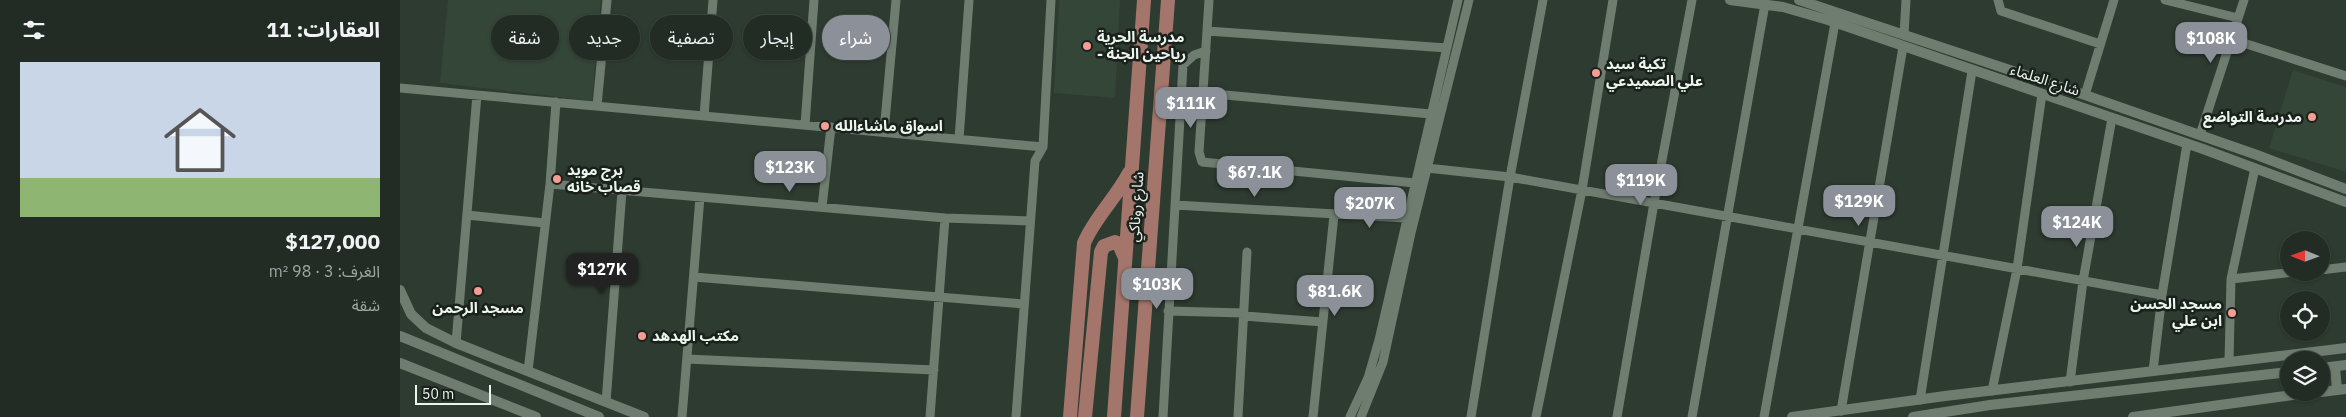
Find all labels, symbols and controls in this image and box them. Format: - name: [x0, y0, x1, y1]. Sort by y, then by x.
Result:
- text: العقارات: 11: [266, 15, 380, 43]
- chip: شقة: [491, 15, 559, 60]
- chip: جديد: [569, 15, 640, 60]
- chip: تصفية: [650, 15, 733, 60]
- chip: إيجار: [743, 15, 812, 60]
- chip: شراء: [822, 15, 890, 60]
- icon: filters: [20, 16, 48, 44]
- pin: $108K: [2176, 22, 2246, 64]
- place label: مدرسة الحرية - رياحين الجنة: [1097, 27, 1186, 63]
- text: $108K: [2186, 28, 2236, 48]
- marker: مدرسة الحرية - رياحين الجنة: [1081, 40, 1093, 52]
- place label: تكية سيد علي الصميدعي: [1606, 54, 1703, 92]
- street label: شارع العلماء: [2007, 59, 2082, 103]
- marker: تكية سيد علي الصميدعي: [1590, 67, 1602, 79]
- pin: $111K: [1156, 86, 1226, 129]
- text: $111K: [1166, 93, 1216, 113]
- icon: home: [155, 95, 245, 185]
- place label: مدرسة التواضع: [2203, 107, 2302, 128]
- marker: مدرسة التواضع: [2306, 111, 2318, 123]
- place label: اسواق ماشاءالله: [835, 116, 943, 135]
- marker: اسواق ماشاءالله: [819, 120, 831, 132]
- pin: $123K: [755, 150, 825, 193]
- pin: $67.1K: [1214, 156, 1296, 198]
- text: $123K: [765, 157, 815, 177]
- place label: برج مويد قصاب خانه: [567, 160, 641, 196]
- text: $67.1K: [1228, 162, 1282, 182]
- pin: $119K: [1606, 164, 1676, 206]
- text: $119K: [1616, 170, 1666, 190]
- street label: شارع روناكي: [1124, 171, 1150, 243]
- marker: برج مويد قصاب خانه: [551, 173, 563, 185]
- pin: $129K: [1824, 184, 1894, 227]
- pin: $207K: [1335, 186, 1405, 229]
- text: $129K: [1834, 191, 1884, 211]
- text: $207K: [1345, 193, 1395, 213]
- pin: $124K: [2042, 206, 2112, 248]
- text: $124K: [2052, 212, 2102, 232]
- text: $127,000: [285, 227, 380, 255]
- north arrow: [2280, 231, 2330, 281]
- map controls: [2280, 231, 2330, 401]
- pin: $127K: [567, 252, 637, 295]
- text: $127K: [577, 259, 627, 279]
- text: الغرف: 3 · 98 m²: [269, 261, 380, 281]
- pin: $103K: [1122, 268, 1192, 310]
- text: $103K: [1132, 274, 1182, 294]
- pin: $81.6K: [1294, 274, 1376, 317]
- text: $81.6K: [1308, 281, 1362, 301]
- marker: مسجد الرحمن: [472, 285, 484, 297]
- button: locate: [2280, 291, 2330, 341]
- place label: مسجد الحسن ابن علي: [2130, 294, 2222, 332]
- text: شقة: [352, 295, 380, 315]
- place label: مسجد الرحمن: [432, 298, 524, 317]
- marker: مسجد الحسن ابن علي: [2226, 307, 2238, 319]
- place label: مكتب الهدهد: [652, 326, 739, 345]
- marker: مكتب الهدهد: [636, 330, 648, 342]
- button: layers: [2280, 351, 2330, 401]
- scale bar: [415, 382, 491, 405]
- text: 50 m: [422, 385, 454, 403]

